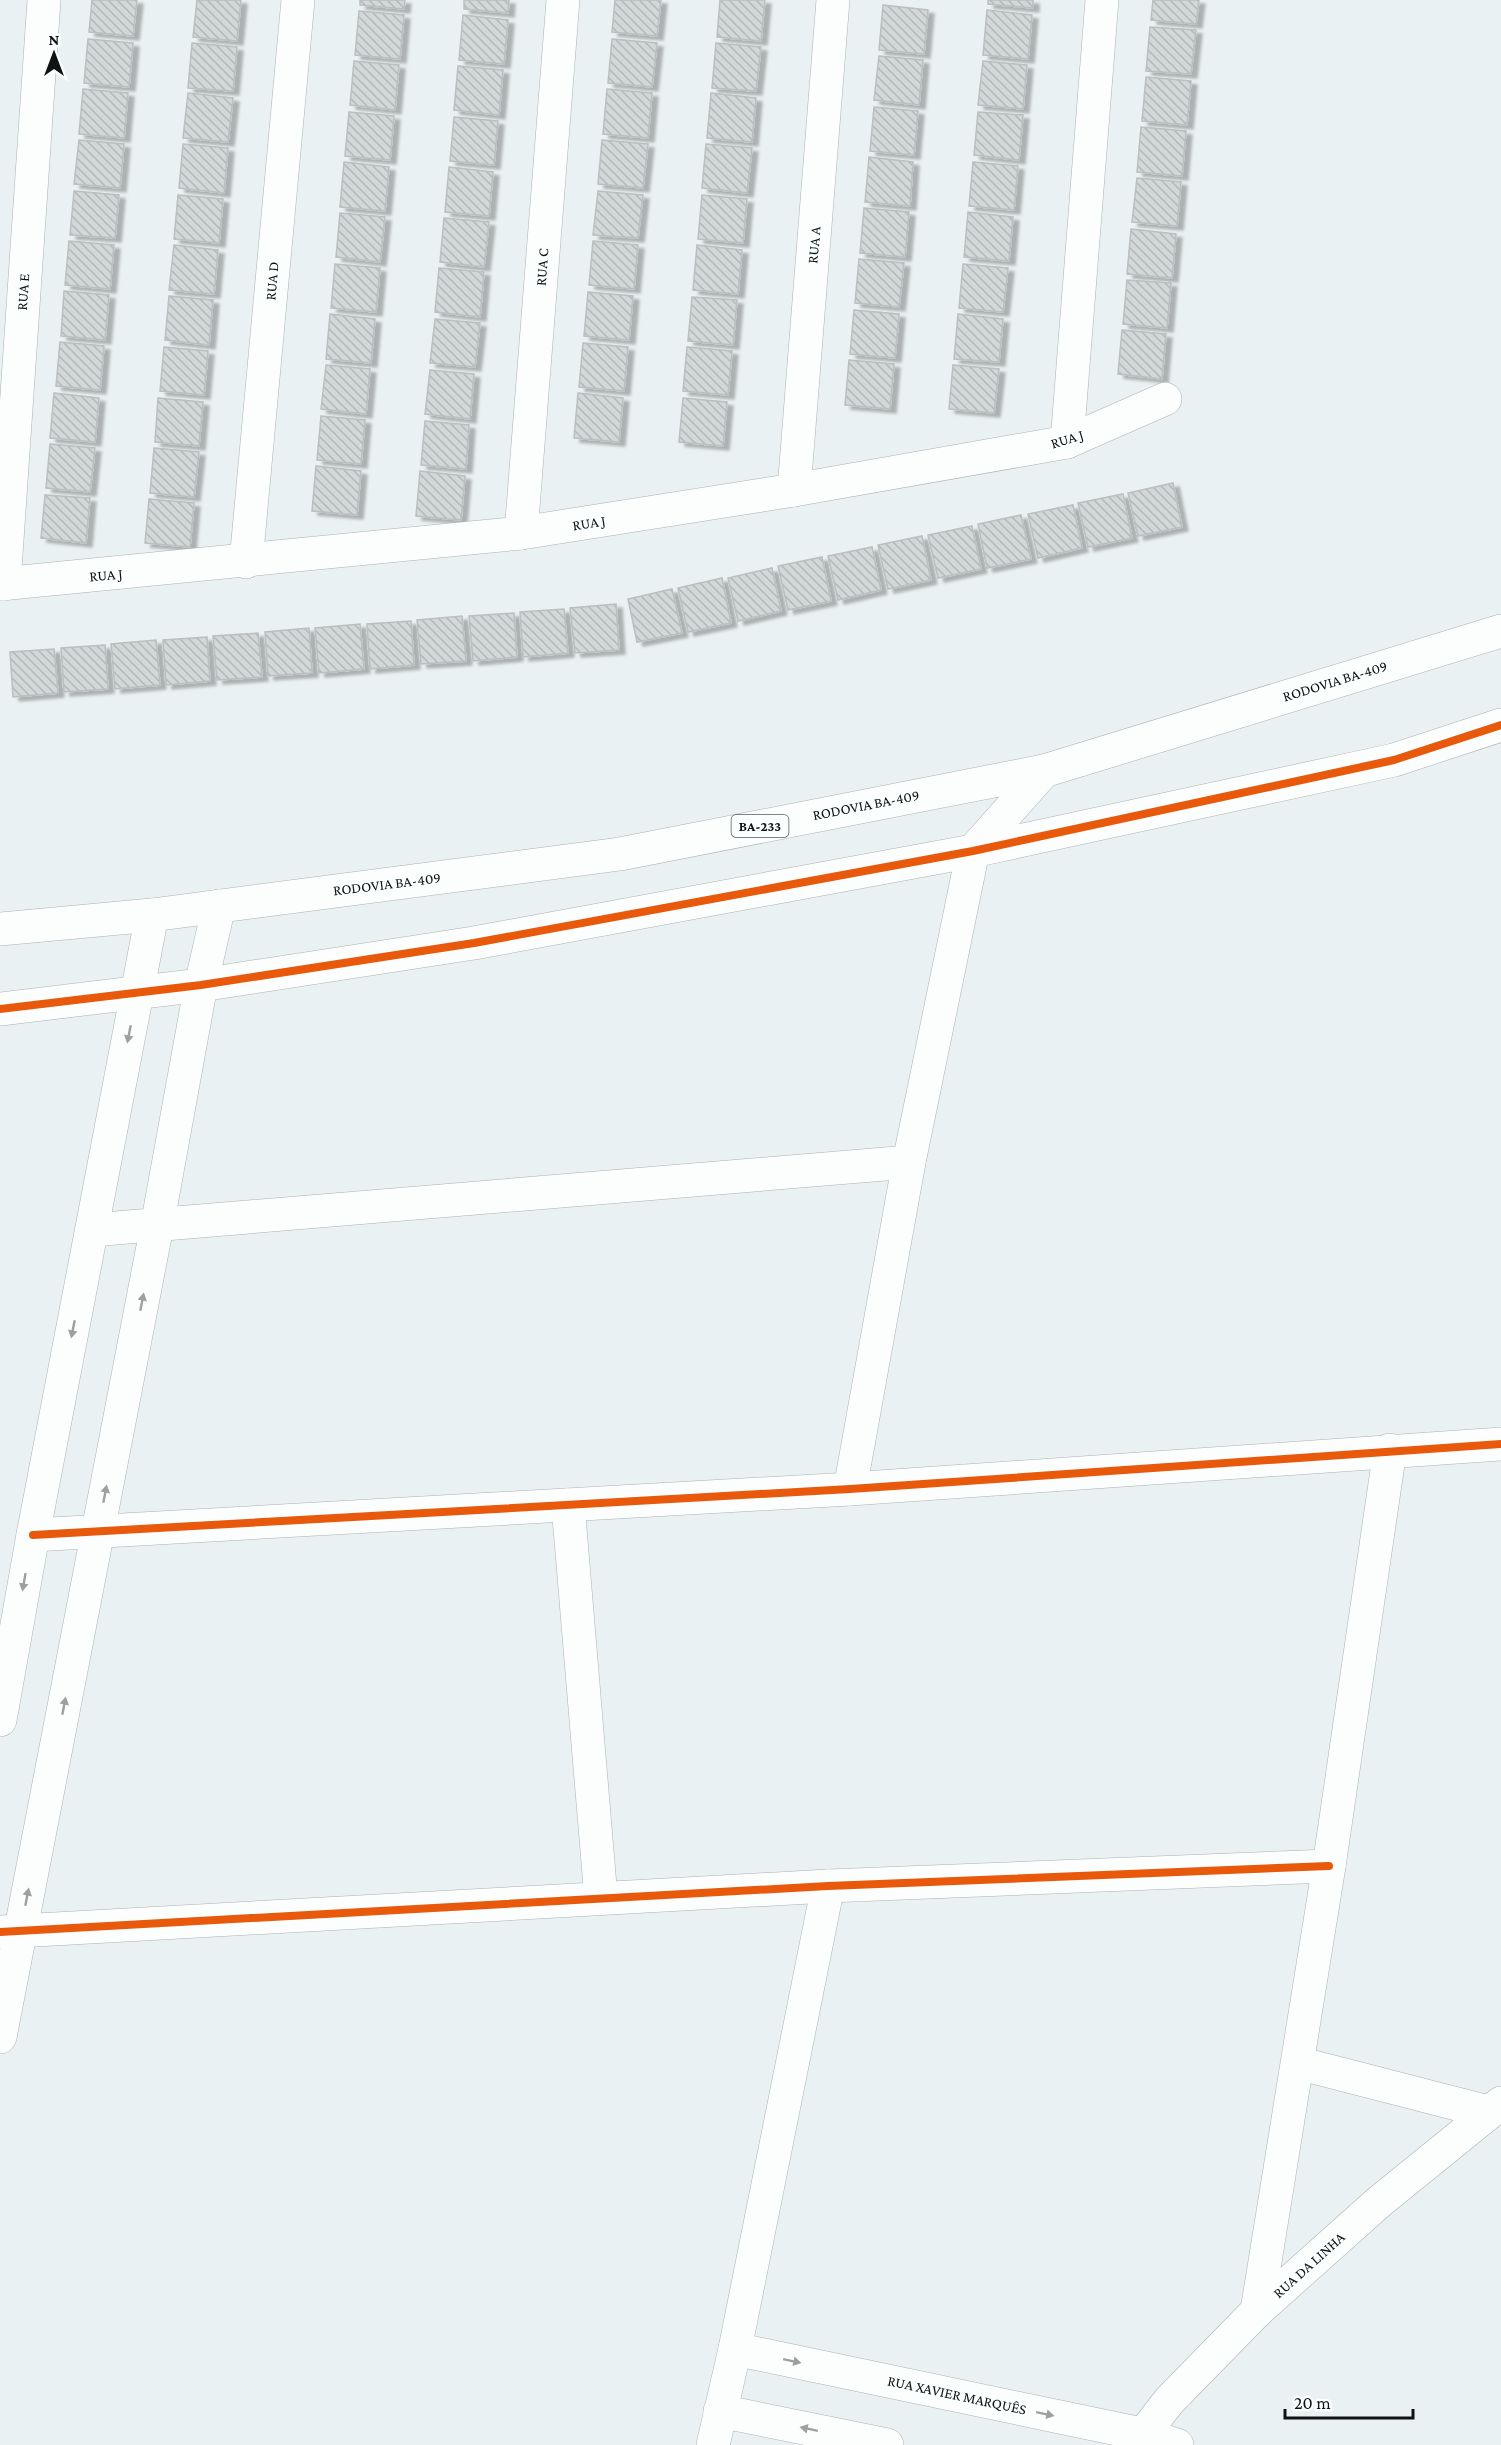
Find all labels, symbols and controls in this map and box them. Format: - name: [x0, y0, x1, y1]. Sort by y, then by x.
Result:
- north arrow: [24, 24, 84, 84]
- text: N: [49, 31, 60, 48]
- street label: RUA A: [804, 225, 824, 264]
- street label: RUA C: [533, 247, 551, 286]
- street label: RUA D: [262, 261, 282, 301]
- street label: RUA E: [14, 273, 32, 311]
- street label: RUA J: [1049, 426, 1086, 453]
- street label: RUA J: [571, 512, 607, 535]
- street label: RUA J: [89, 566, 123, 585]
- street label: RODOVIA BA-409: [1281, 657, 1389, 705]
- street label: RODOVIA BA-409: [811, 787, 921, 823]
- road number: BA-233: [732, 815, 789, 837]
- street label: RODOVIA BA-409: [332, 869, 442, 899]
- one-way arrow: [124, 1025, 133, 1044]
- one-way arrow: [138, 1293, 147, 1312]
- one-way arrow: [68, 1320, 77, 1339]
- one-way arrow: [101, 1484, 110, 1503]
- one-way arrow: [20, 1573, 29, 1592]
- one-way arrow: [60, 1696, 69, 1715]
- one-way arrow: [23, 1888, 32, 1907]
- street label: RUA DA LINHA: [1270, 2228, 1348, 2301]
- one-way arrow: [783, 2357, 802, 2366]
- street label: RUA XAVIER MARQUÊS: [886, 2372, 1028, 2418]
- scale bar: [1285, 2382, 1412, 2420]
- text: 20 m: [1294, 2393, 1331, 2413]
- one-way arrow: [1036, 2410, 1055, 2419]
- one-way arrow: [799, 2424, 818, 2433]

